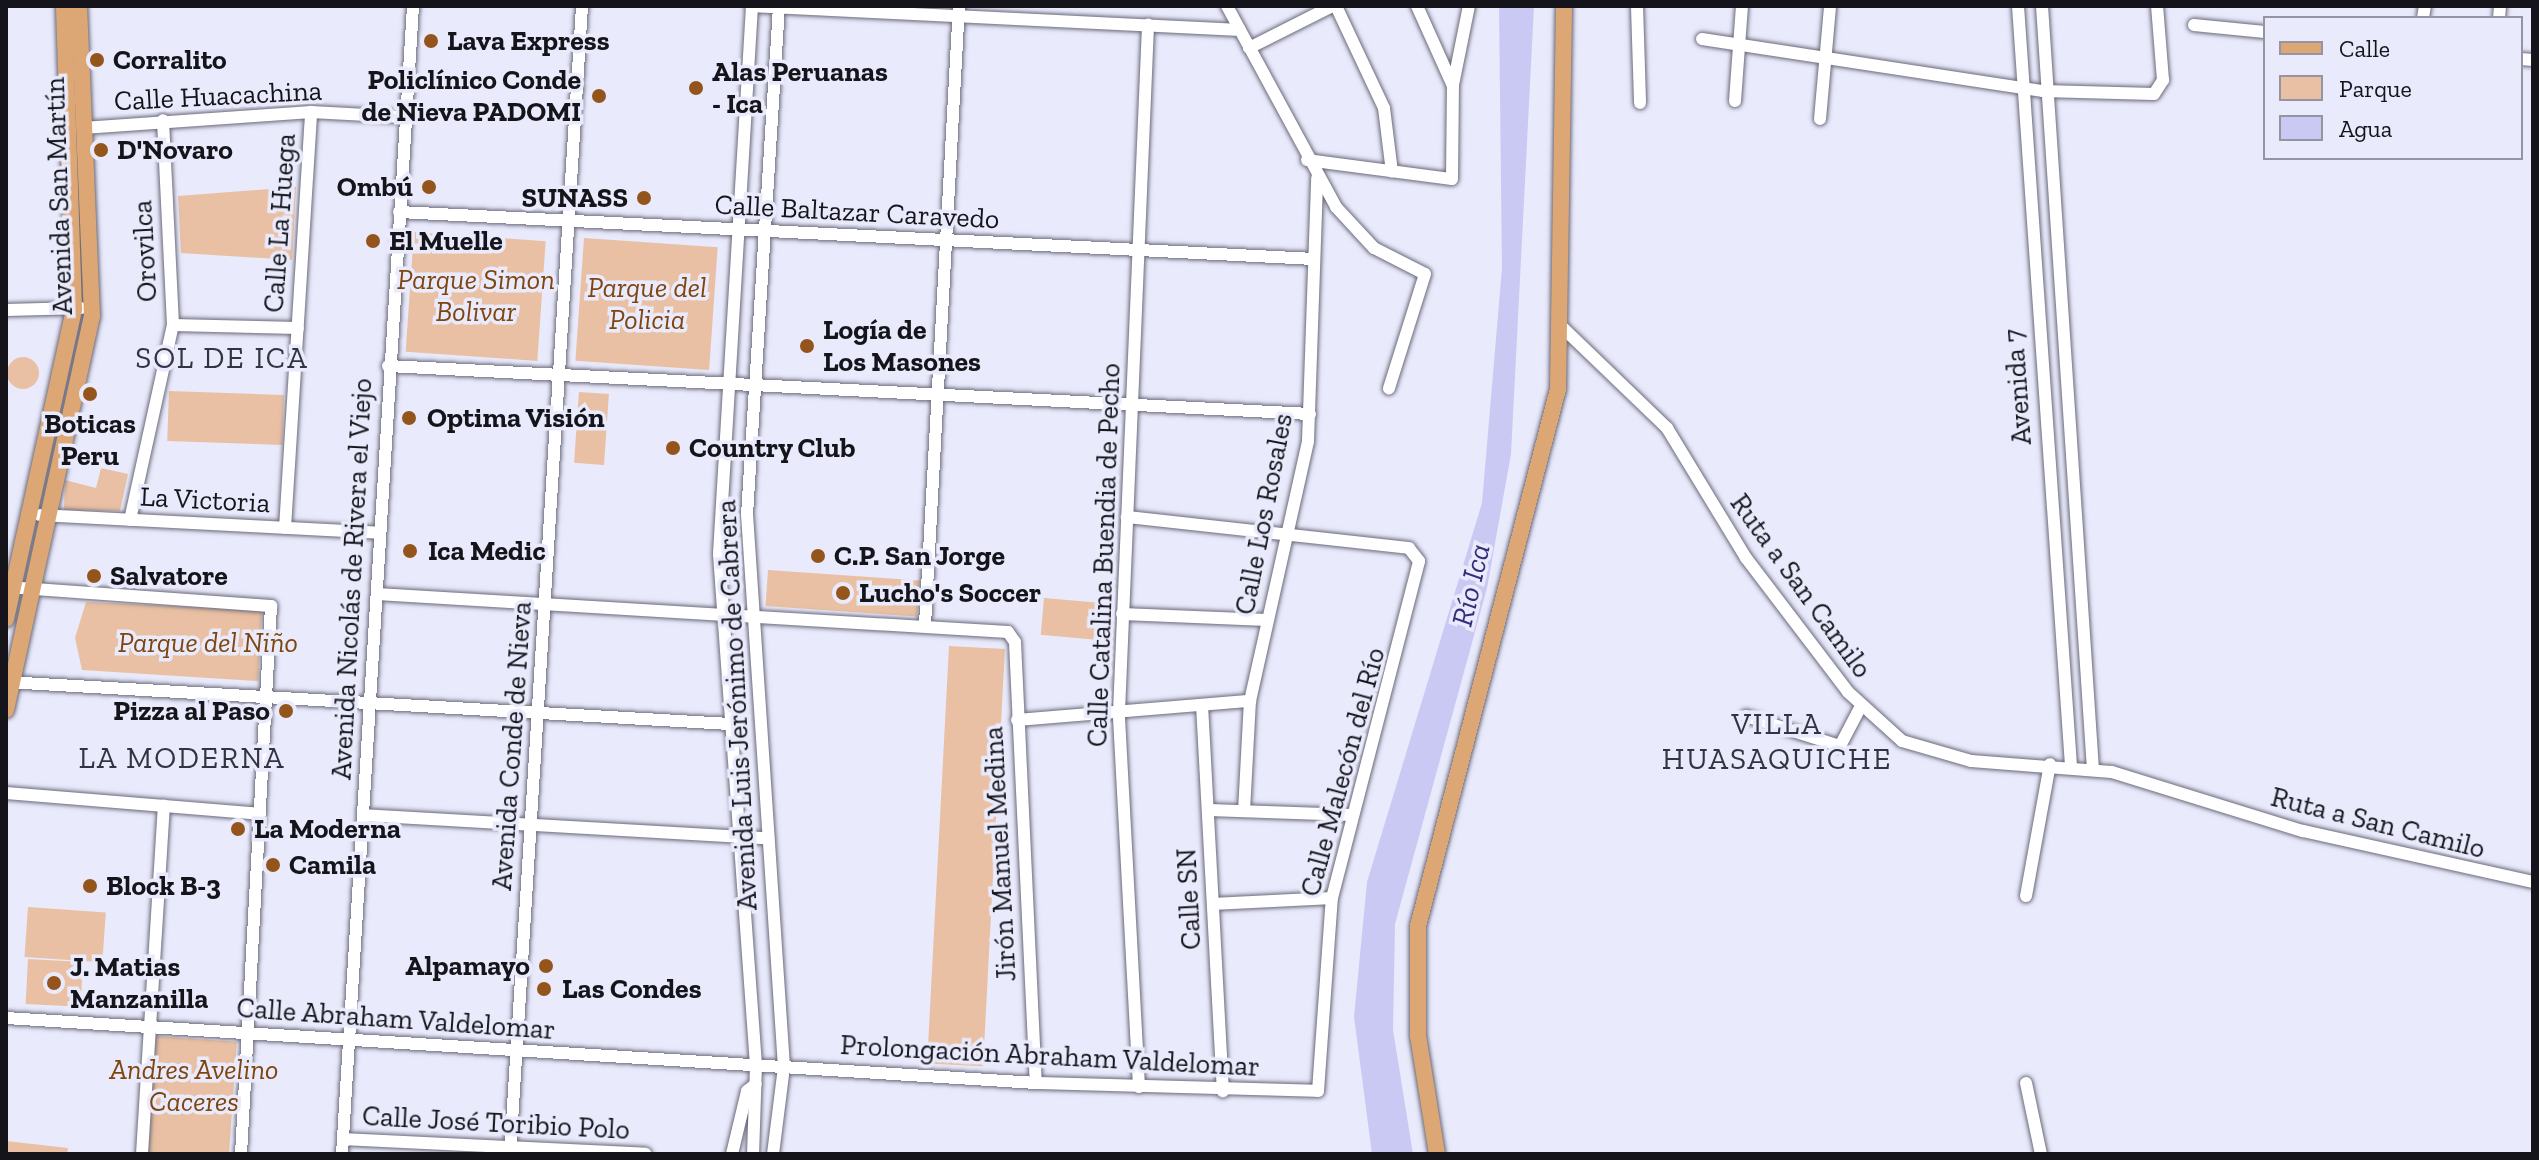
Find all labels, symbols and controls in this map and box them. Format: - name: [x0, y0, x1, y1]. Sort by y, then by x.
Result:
- legend: [2263, 16, 2523, 160]
- place label: Lava Express: [447, 24, 610, 58]
- marker: Lava Express: [422, 32, 440, 50]
- text: Calle: [2339, 34, 2390, 63]
- place label: Corralito: [113, 43, 227, 77]
- marker: Corralito: [88, 51, 106, 69]
- place label: Alas Peruanas - Ica: [712, 55, 888, 121]
- place label: Policlínico Conde de Nieva PADOMI: [361, 63, 581, 129]
- street label: Calle Huacachina: [113, 74, 323, 118]
- text: Parque: [2339, 74, 2412, 103]
- street label: Avenida San Martín: [38, 77, 80, 315]
- marker: Alas Peruanas - Ica: [687, 79, 705, 97]
- marker: Policlínico Conde de Nieva PADOMI: [588, 85, 610, 107]
- text: Agua: [2339, 114, 2392, 143]
- street label: Calle La Huega: [257, 132, 303, 314]
- place label: D'Novaro: [117, 133, 233, 167]
- marker: D'Novaro: [92, 141, 110, 159]
- place label: Ombú: [337, 170, 413, 204]
- marker: Ombú: [420, 178, 438, 196]
- place label: SUNASS: [521, 181, 628, 215]
- street label: Calle Baltazar Caravedo: [714, 188, 1000, 236]
- marker: SUNASS: [635, 189, 653, 207]
- street label: Orovilca: [126, 199, 164, 303]
- place label: El Muelle: [389, 224, 503, 258]
- marker: El Muelle: [364, 232, 382, 250]
- park label: Parque Simon Bolivar: [397, 263, 555, 329]
- park label: Parque del Policia: [587, 271, 707, 337]
- place label: Logía de Los Masones: [823, 313, 981, 379]
- street label: Avenida 7: [1997, 328, 2039, 446]
- marker: Logía de Los Masones: [798, 337, 816, 355]
- district label: SOL DE ICA: [135, 340, 309, 376]
- street label: Calle Catalina Buendia de Pecho: [1081, 362, 1127, 748]
- street label: Avenida Nicolás de Rivera el Viejo: [325, 377, 379, 781]
- marker: Boticas Peru: [81, 385, 99, 403]
- place label: Optima Visión: [427, 401, 606, 435]
- place label: Boticas Peru: [44, 407, 136, 473]
- marker: Optima Visión: [398, 407, 420, 429]
- street label: Calle Los Rosales: [1228, 411, 1300, 617]
- place label: Country Club: [689, 431, 856, 465]
- marker: Country Club: [664, 439, 682, 457]
- street label: La Victoria: [139, 480, 271, 520]
- street label: Ruta a San Camilo: [1723, 487, 1879, 685]
- street label: Avenida Luis Jerónimo de Cabrera: [709, 498, 765, 912]
- place label: Ica Medic: [428, 534, 546, 568]
- place label: C.P. San Jorge: [834, 539, 1005, 573]
- marker: Ica Medic: [399, 540, 421, 562]
- water label: Río Ica: [1444, 540, 1498, 630]
- marker: C.P. San Jorge: [809, 547, 827, 565]
- place label: Salvatore: [110, 559, 228, 593]
- marker: Salvatore: [85, 567, 103, 585]
- place label: Lucho's Soccer: [859, 576, 1041, 610]
- marker: Lucho's Soccer: [834, 584, 852, 602]
- street label: Avenida Conde de Nieva: [485, 600, 539, 892]
- park label: Parque del Niño: [118, 626, 298, 660]
- street label: Calle Malecón del Río: [1294, 644, 1392, 900]
- place label: Pizza al Paso: [113, 694, 270, 728]
- marker: Pizza al Paso: [277, 702, 295, 720]
- district label: VILLA HUASAQUICHE: [1662, 706, 1892, 776]
- street label: Jirón Manuel Medina: [977, 726, 1023, 982]
- district label: LA MODERNA: [78, 740, 286, 776]
- street label: Ruta a San Camilo: [2267, 780, 2489, 866]
- place label: La Moderna: [254, 812, 401, 846]
- marker: La Moderna: [229, 820, 247, 838]
- street label: Calle SN: [1170, 847, 1208, 951]
- place label: Camila: [289, 848, 376, 882]
- marker: Camila: [264, 856, 282, 874]
- place label: Block B-3: [106, 869, 221, 903]
- marker: Block B-3: [81, 877, 99, 895]
- place label: Alpamayo: [405, 949, 530, 983]
- place label: J. Matias Manzanilla: [70, 950, 208, 1016]
- marker: Alpamayo: [537, 957, 555, 975]
- place label: Las Condes: [562, 972, 701, 1006]
- marker: J. Matias Manzanilla: [45, 974, 63, 992]
- marker: Las Condes: [533, 978, 555, 1000]
- street label: Calle Abraham Valdelomar: [235, 991, 557, 1047]
- street label: Prolongación Abraham Valdelomar: [839, 1028, 1261, 1084]
- park label: Andres Avelino Caceres: [109, 1053, 279, 1119]
- street label: Calle José Toribio Polo: [361, 1099, 631, 1147]

